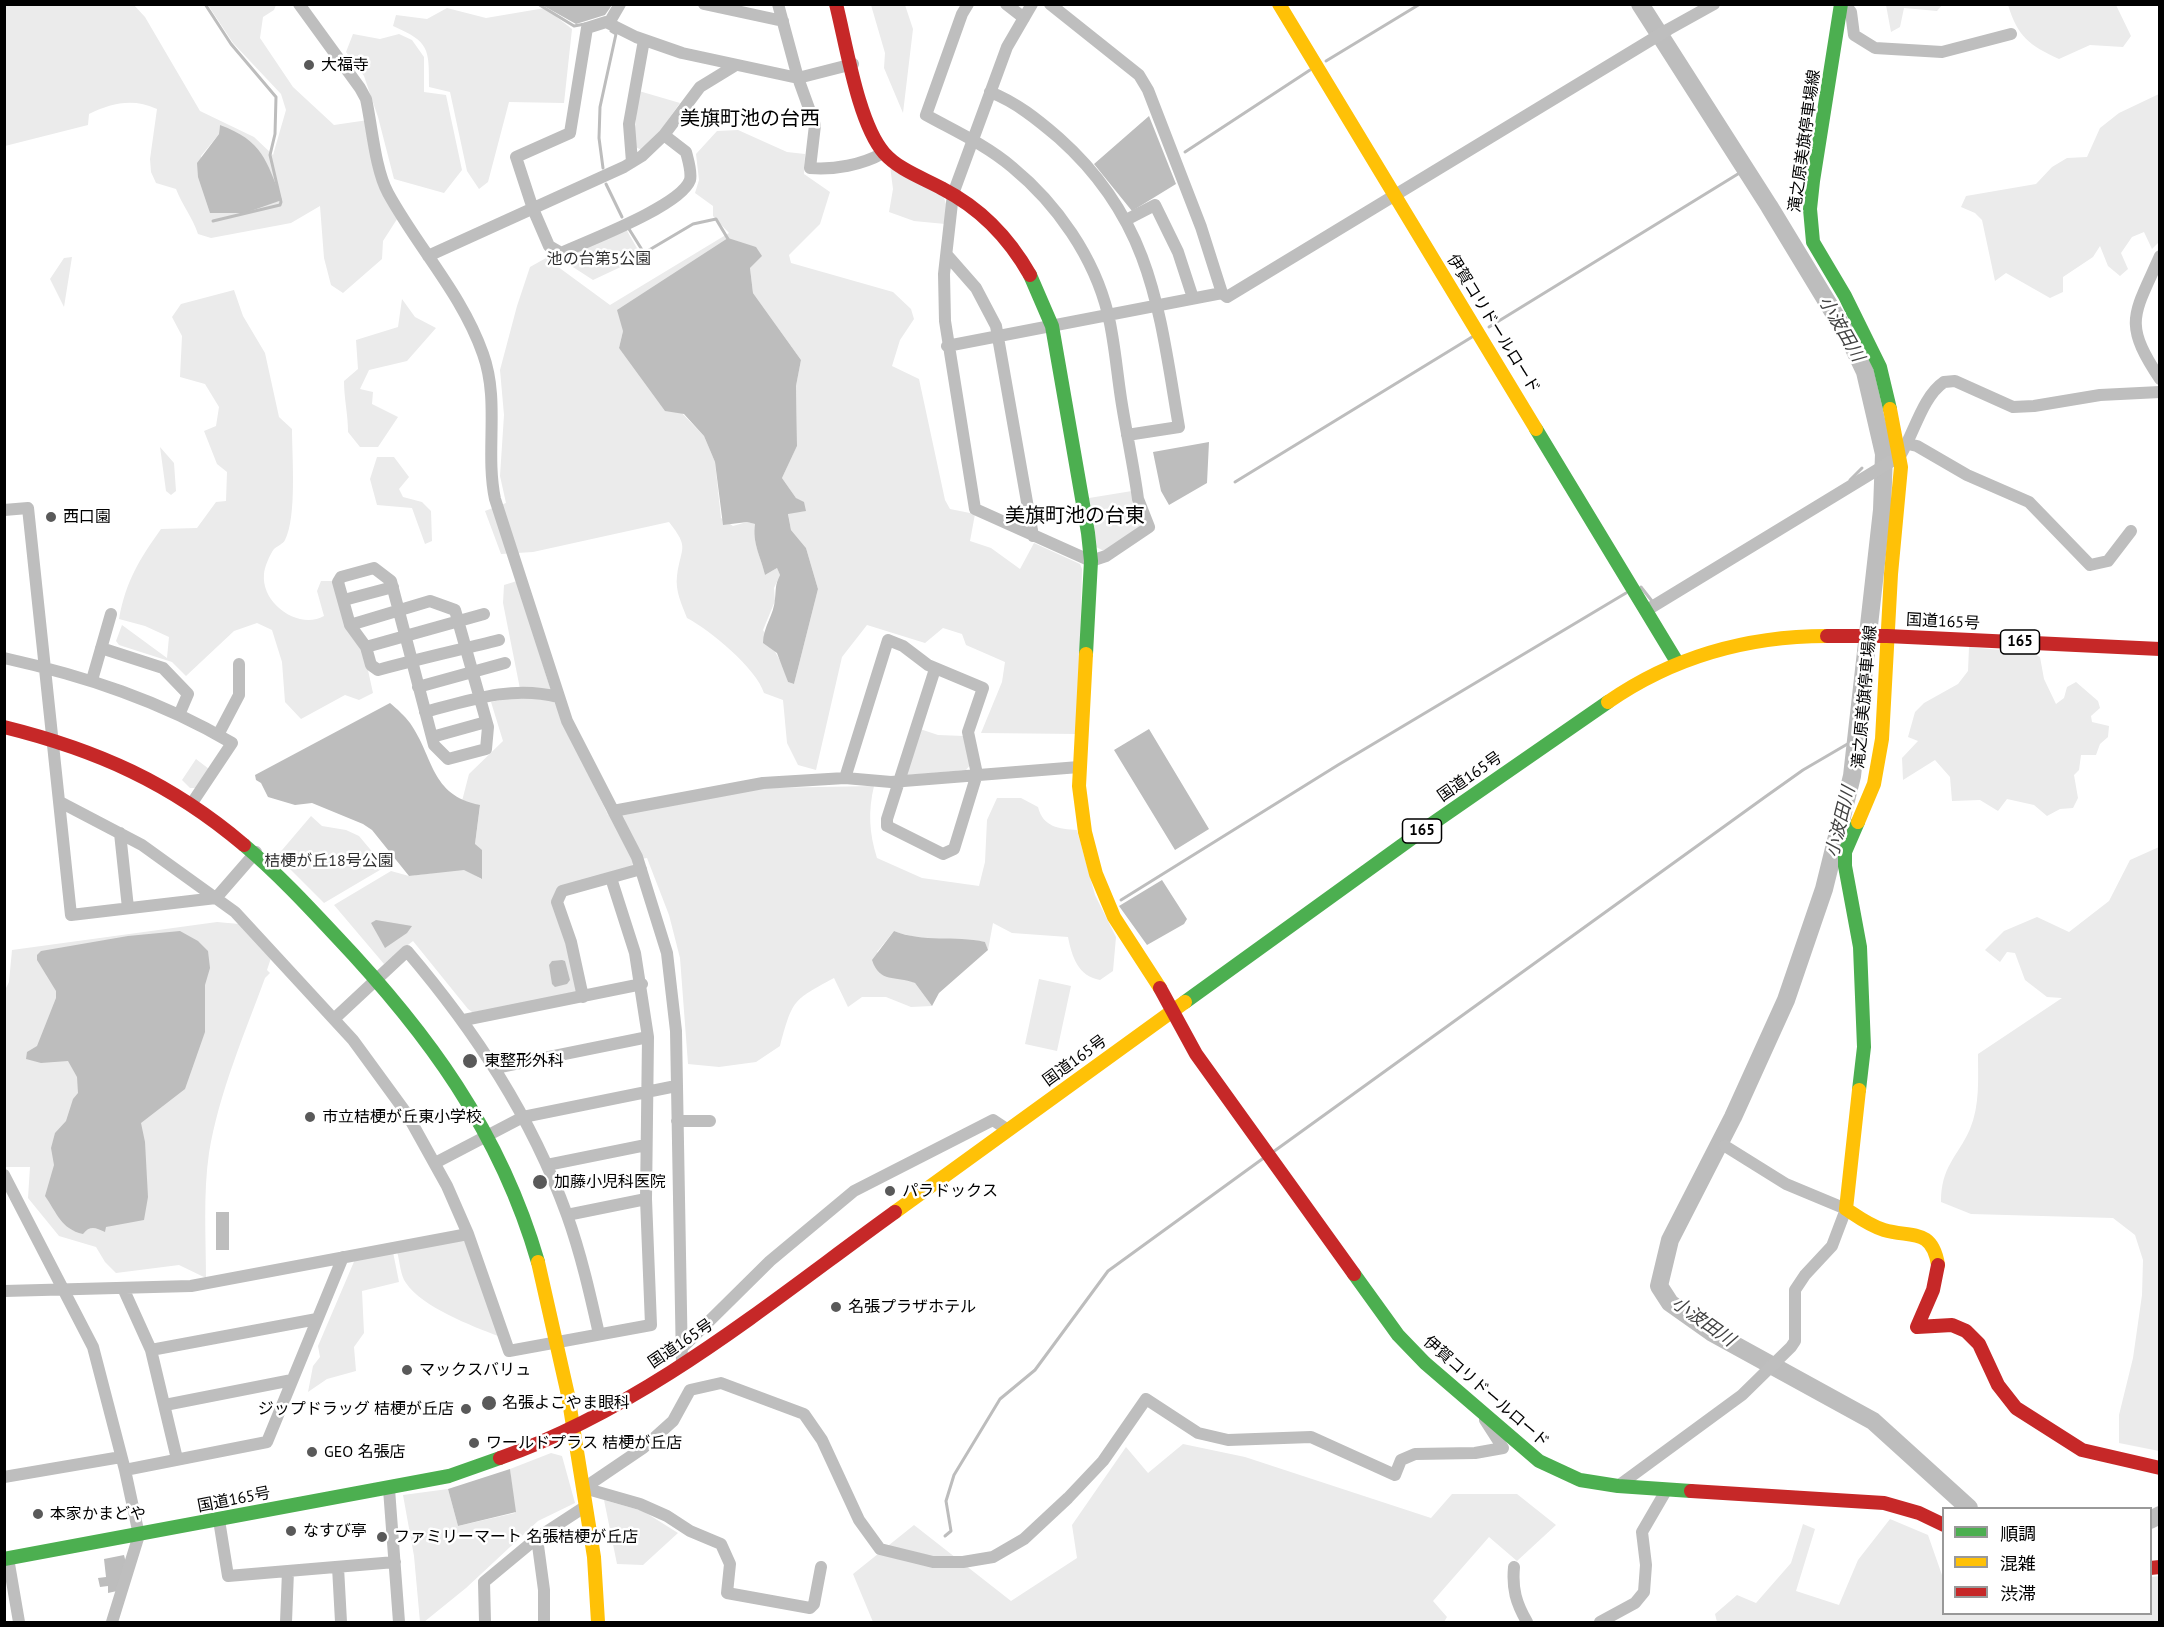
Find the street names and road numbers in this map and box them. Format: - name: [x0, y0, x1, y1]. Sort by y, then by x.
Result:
- street label: 滝之原美旗停車場線: [1785, 68, 1825, 214]
- street label: 伊賀コリドールロード: [1442, 251, 1544, 397]
- street label: 国道165号: [1905, 610, 1981, 634]
- street label: 滝之原美旗停車場線: [1849, 624, 1881, 770]
- road number: 165: [2000, 630, 2040, 654]
- street label: 国道165号: [1434, 748, 1506, 806]
- road number: 165: [1402, 819, 1442, 843]
- street label: 国道165号: [1039, 1031, 1111, 1091]
- street label: 国道165号: [645, 1315, 717, 1373]
- street label: 伊賀コリドールロード: [1419, 1332, 1553, 1452]
- street label: 国道165号: [196, 1484, 272, 1516]

